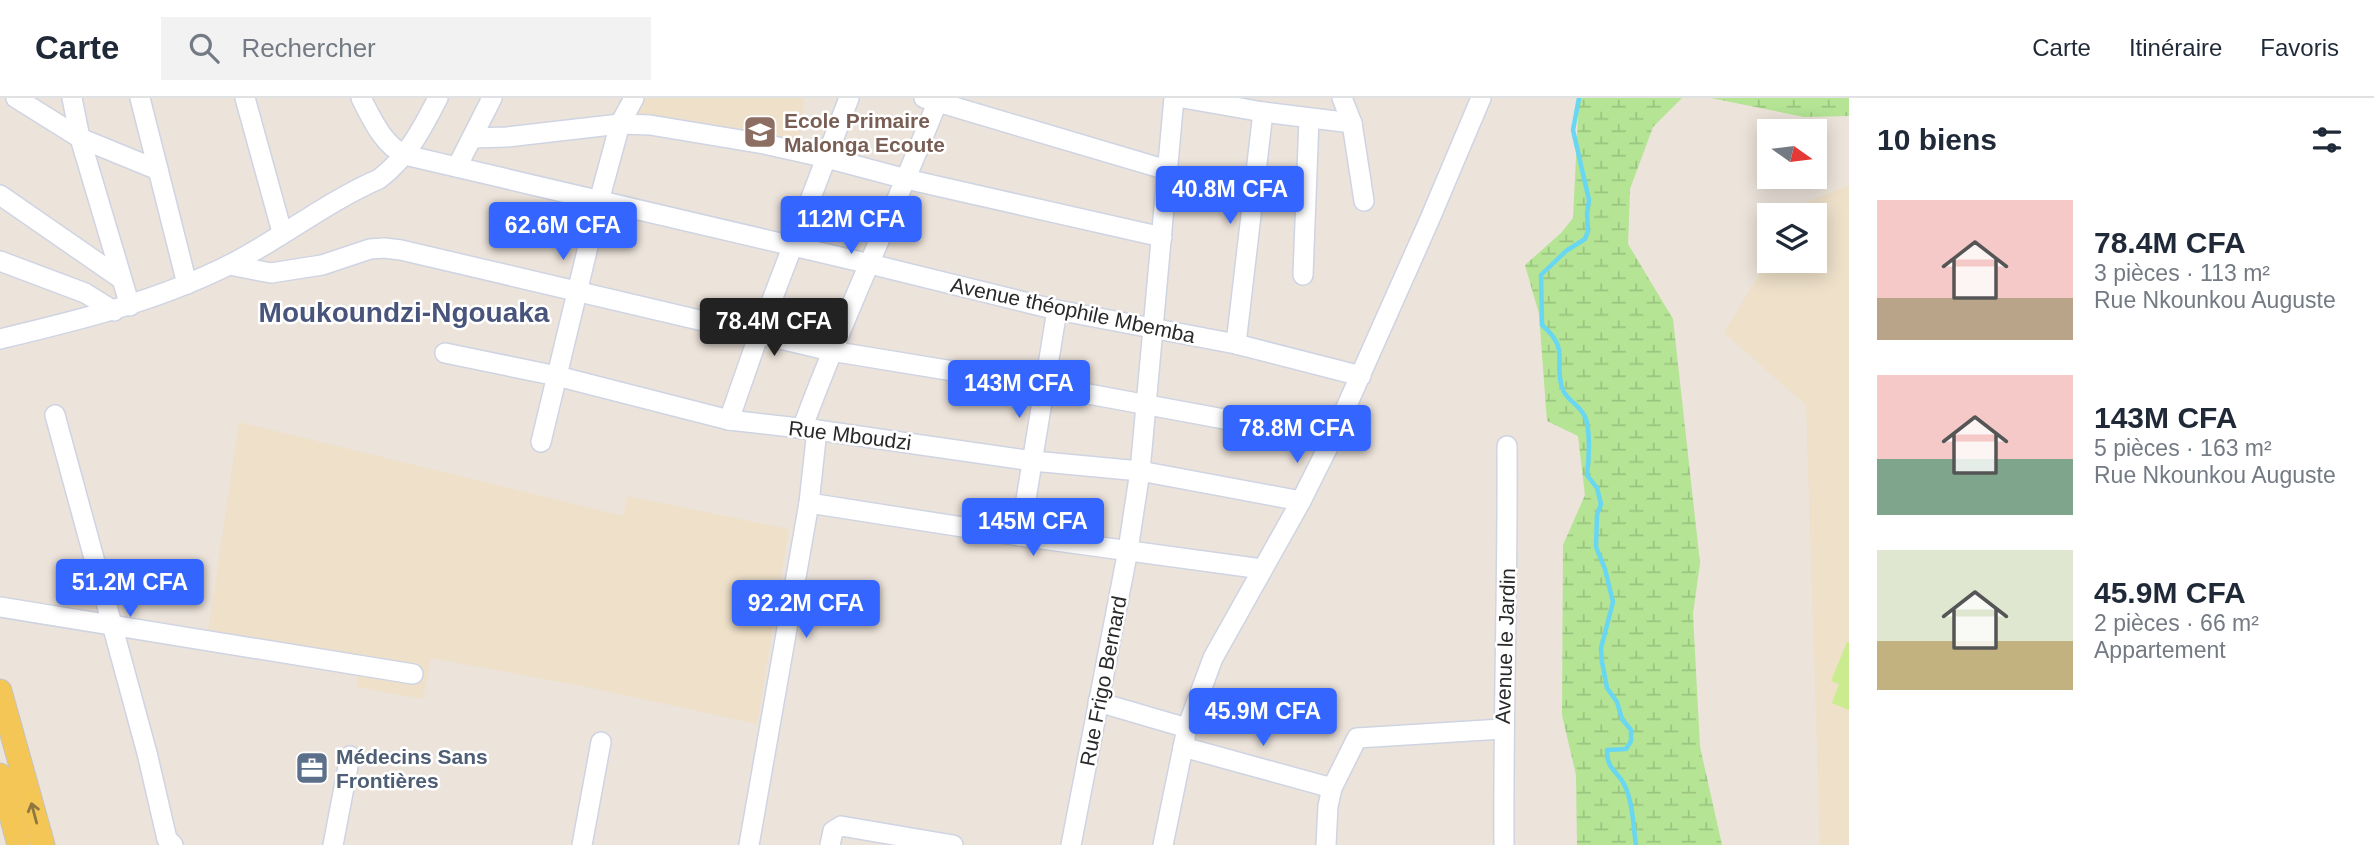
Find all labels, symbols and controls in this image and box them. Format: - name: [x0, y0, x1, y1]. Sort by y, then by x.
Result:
- search box: [161, 17, 651, 80]
- text: Carte: [35, 29, 119, 66]
- icon: search: [185, 29, 223, 67]
- text: Rechercher: [241, 33, 376, 63]
- text: Carte: [2032, 34, 2091, 61]
- text: Itinéraire: [2129, 34, 2222, 61]
- text: Favoris: [2260, 34, 2339, 61]
- place label: Ecole Primaire Malonga Ecoute: [784, 109, 945, 156]
- school or university icon: Ecole Primaire Malonga Ecoute: [741, 113, 779, 151]
- north arrow: [1757, 119, 1827, 189]
- map controls: [1757, 119, 1827, 273]
- icon: filters: [2308, 121, 2346, 159]
- text: 10 biens: [1877, 123, 1997, 156]
- pin: 40.8M CFA: [1150, 166, 1310, 226]
- text: 40.8M CFA: [1172, 176, 1288, 202]
- pin: 112M CFA: [779, 197, 923, 256]
- pin: 62.6M CFA: [483, 202, 643, 262]
- button: layers: [1757, 203, 1827, 273]
- text: 112M CFA: [797, 206, 905, 232]
- text: 62.6M CFA: [505, 212, 621, 238]
- text: 78.4M CFA: [2094, 226, 2246, 259]
- icon: home: [1933, 228, 2017, 312]
- text: 3 pièces · 113 m²: [2094, 260, 2270, 286]
- street label: Avenue théophile Mbemba: [949, 273, 1198, 347]
- text: Rue Nkounkou Auguste: [2094, 287, 2336, 313]
- district label: Moukoundzi-Ngouaka: [259, 297, 550, 328]
- pin: 78.4M CFA: [694, 299, 854, 358]
- text: 78.4M CFA: [716, 308, 832, 334]
- pin: 143M CFA: [947, 360, 1091, 420]
- text: 143M CFA: [964, 370, 1074, 396]
- text: 143M CFA: [2094, 401, 2237, 434]
- icon: home: [1933, 403, 2017, 487]
- pin: 78.8M CFA: [1217, 406, 1377, 465]
- text: 78.8M CFA: [1239, 415, 1355, 441]
- street label: Rue Mboudzi: [787, 416, 913, 454]
- text: 5 pièces · 163 m²: [2094, 435, 2272, 461]
- text: Rue Nkounkou Auguste: [2094, 462, 2336, 488]
- pin: 145M CFA: [961, 498, 1105, 558]
- text: 145M CFA: [978, 508, 1088, 534]
- pin: 51.2M CFA: [50, 560, 210, 619]
- street label: Avenue le Jardin: [1491, 568, 1519, 724]
- text: 51.2M CFA: [72, 569, 188, 595]
- text: 45.9M CFA: [2094, 576, 2246, 609]
- icon: home: [1933, 578, 2017, 662]
- pin: 92.2M CFA: [726, 580, 886, 640]
- text: 92.2M CFA: [748, 590, 864, 616]
- street label: Rue Frigo Bernard: [1075, 594, 1131, 768]
- text: 2 pièces · 66 m²: [2094, 610, 2259, 636]
- text: Appartement: [2094, 637, 2226, 663]
- pin: 45.9M CFA: [1183, 688, 1343, 748]
- text: 45.9M CFA: [1205, 698, 1321, 724]
- place label: Médecins Sans Frontières: [336, 745, 488, 792]
- office icon: Médecins Sans Frontières: [293, 749, 331, 787]
- one-way arrow: [27, 802, 40, 824]

